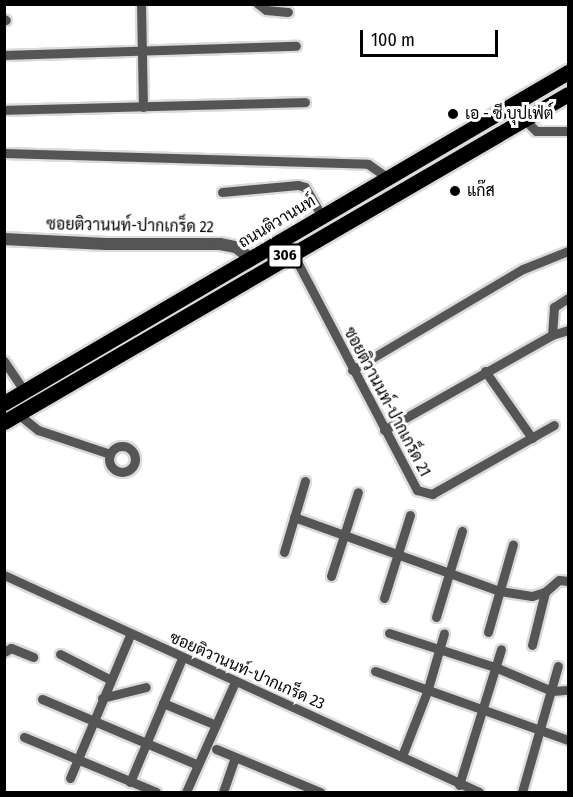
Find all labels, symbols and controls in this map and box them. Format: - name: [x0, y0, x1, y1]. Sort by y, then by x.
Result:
- scale bar: [363, 18, 501, 56]
- text: 100 m: [371, 29, 415, 51]
- place label: เอ - ซี บุปเฟ่ต์: [465, 104, 553, 124]
- marker: เอ - ซี บุปเฟ่ต์: [446, 107, 460, 121]
- place label: แก๊ส: [467, 181, 495, 201]
- marker: แก๊ส: [448, 184, 462, 198]
- street label: ถนนติวานนท์: [235, 192, 319, 252]
- street label: ซอยติวานนท์-ปากเกร็ด 22: [46, 215, 214, 237]
- road number: 306: [267, 244, 303, 268]
- street label: ซอยติวานนท์-ปากเกร็ด 21: [339, 324, 435, 480]
- street label: ซอยติวานนท์-ปากเกร็ด 23: [166, 628, 328, 714]

